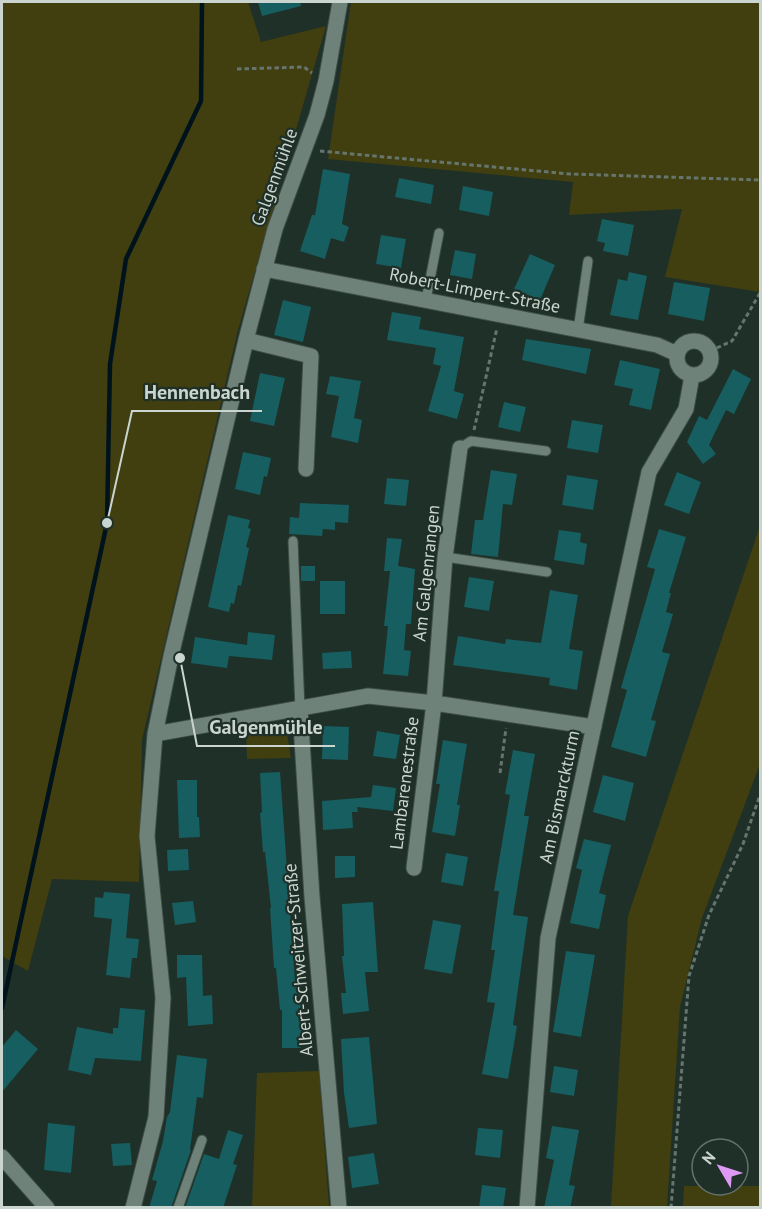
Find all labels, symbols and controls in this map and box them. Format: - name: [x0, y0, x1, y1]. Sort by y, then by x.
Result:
- street label: Galgenmühle: [246, 125, 302, 229]
- street label: Robert-Limpert-Straße: [387, 262, 563, 318]
- callout: Hennenbach: [132, 373, 262, 411]
- text: Hennenbach: [144, 379, 250, 405]
- street label: Am Galgenrangen: [407, 503, 445, 643]
- callout: Galgenmühle: [197, 708, 335, 746]
- text: Galgenmühle: [209, 714, 323, 740]
- street label: Lambarenestraße: [384, 715, 424, 851]
- street label: Am Bismarckturm: [534, 728, 584, 866]
- street label: Albert-Schweitzer-Straße: [278, 862, 318, 1058]
- north arrow: [690, 1137, 750, 1197]
- text: N: [697, 1147, 719, 1168]

